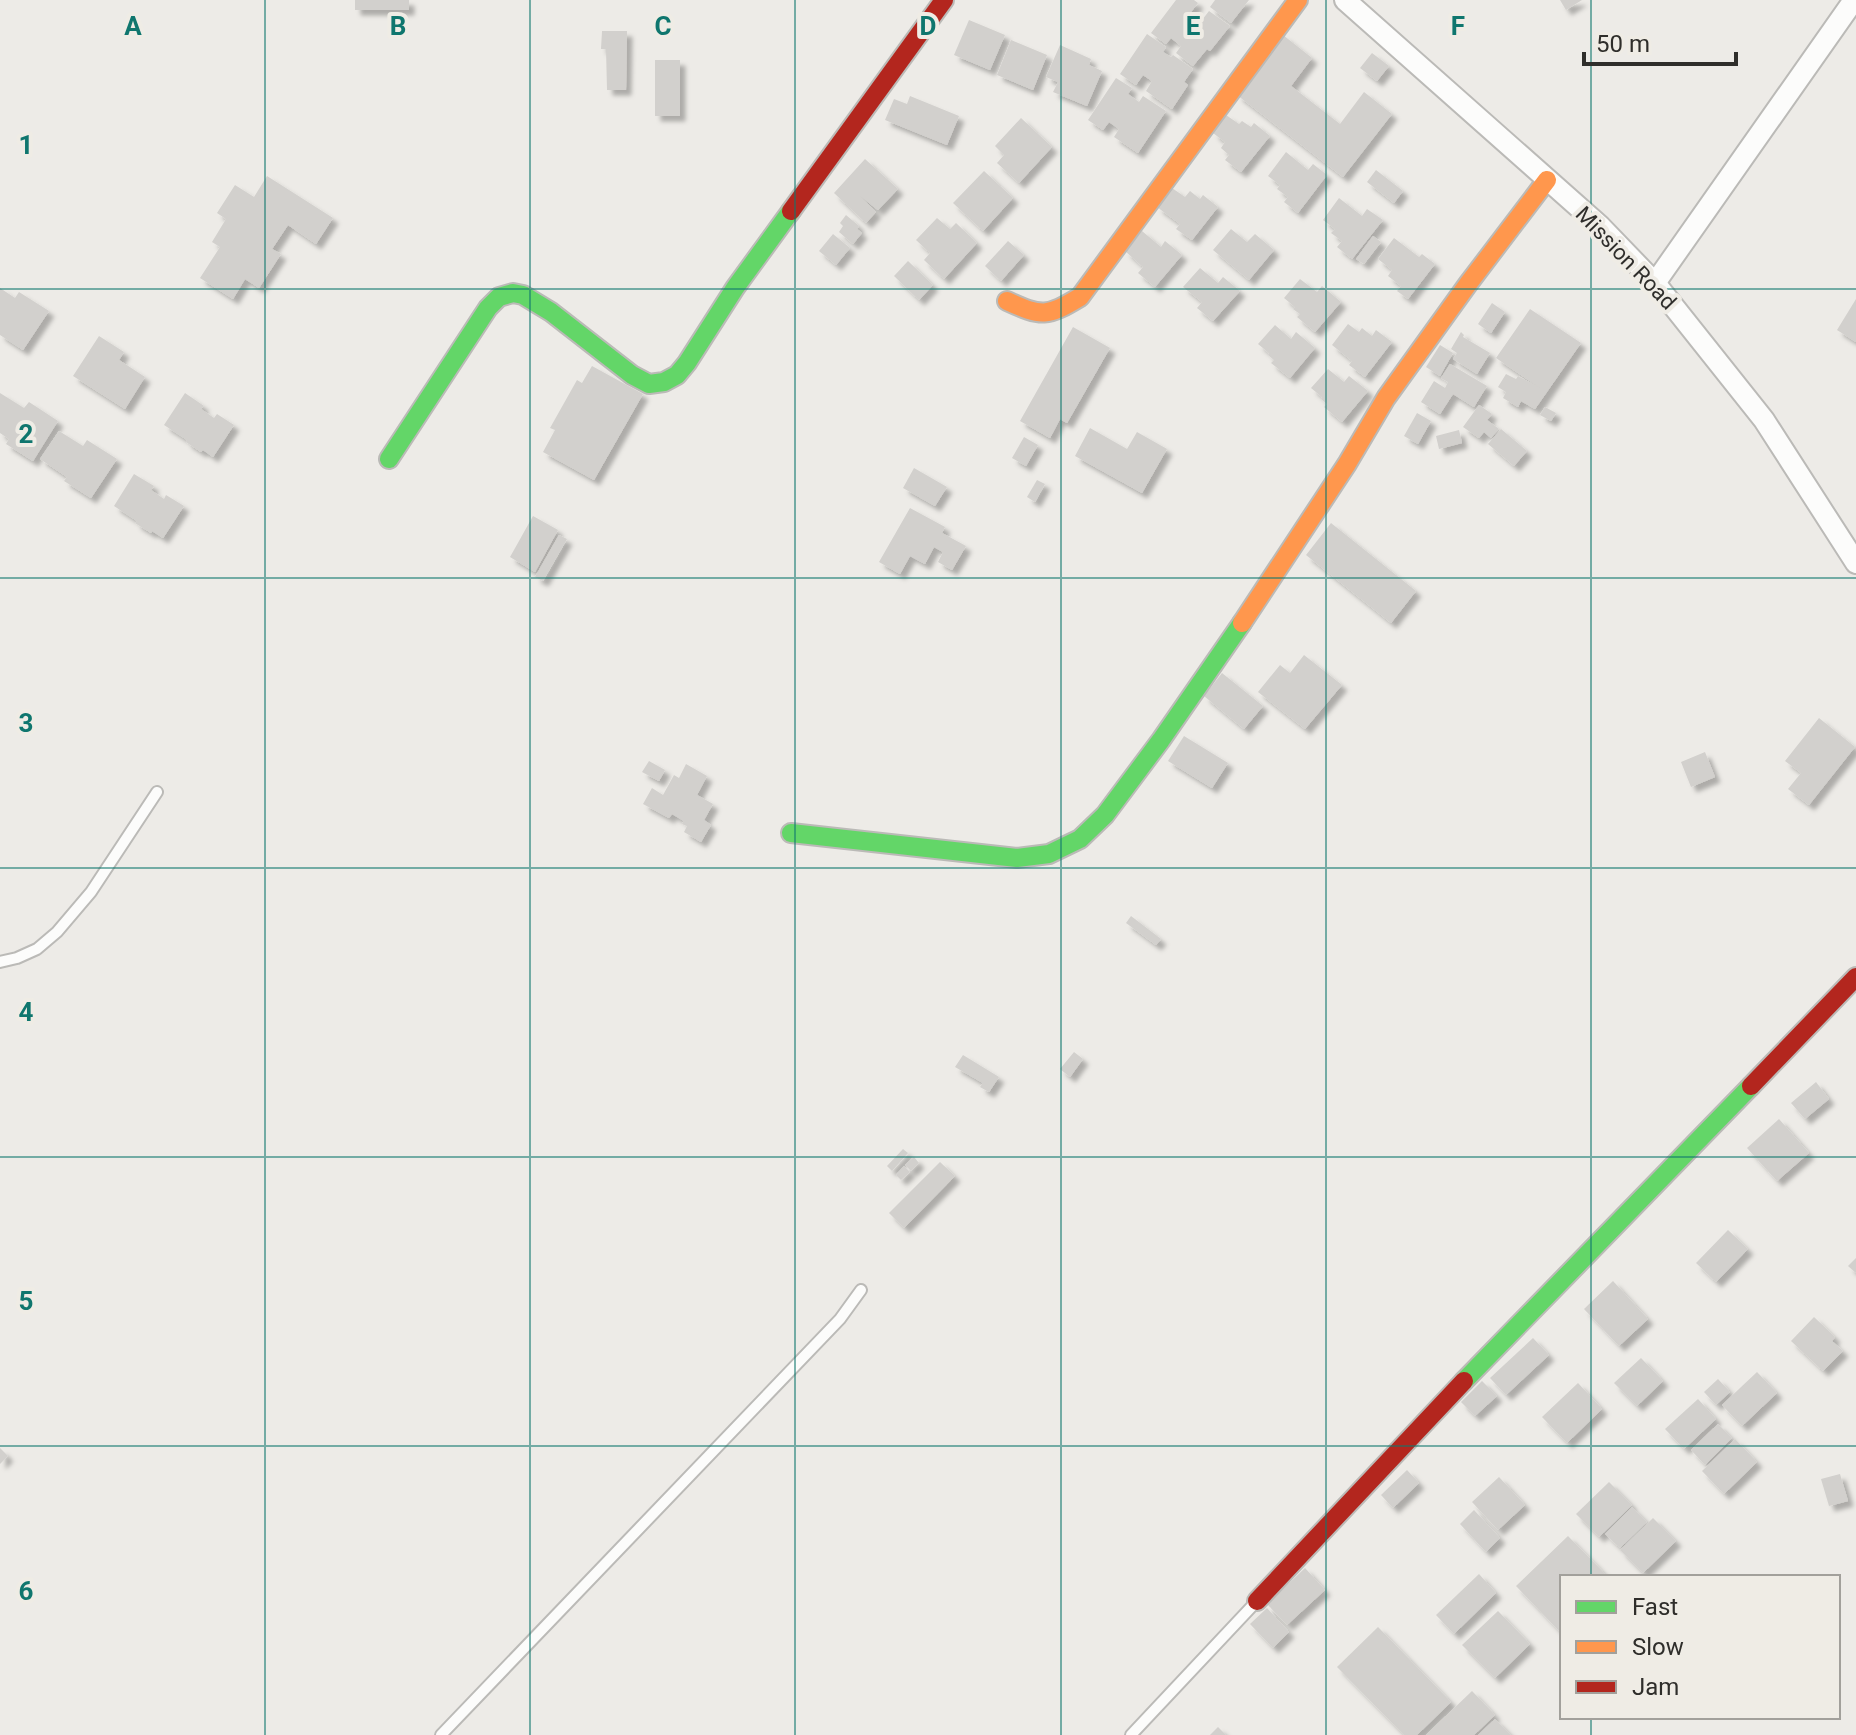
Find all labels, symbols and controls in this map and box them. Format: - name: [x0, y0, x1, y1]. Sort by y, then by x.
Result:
- text: A: [124, 11, 142, 41]
- text: B: [390, 11, 406, 41]
- text: C: [654, 11, 672, 41]
- text: D: [920, 11, 936, 41]
- text: E: [1186, 11, 1201, 41]
- text: F: [1451, 11, 1465, 41]
- scale bar: [1584, 16, 1736, 66]
- text: 50 m: [1596, 30, 1650, 58]
- text: 1: [19, 130, 33, 160]
- street label: Mission Road: [1571, 201, 1681, 315]
- text: 2: [19, 419, 33, 449]
- text: 3: [19, 708, 33, 738]
- text: 4: [19, 997, 34, 1027]
- text: 5: [19, 1286, 33, 1316]
- legend: [1560, 1575, 1840, 1719]
- text: 6: [19, 1576, 34, 1606]
- text: Fast: [1632, 1593, 1678, 1621]
- text: Slow: [1632, 1633, 1684, 1661]
- text: Jam: [1632, 1673, 1679, 1701]

